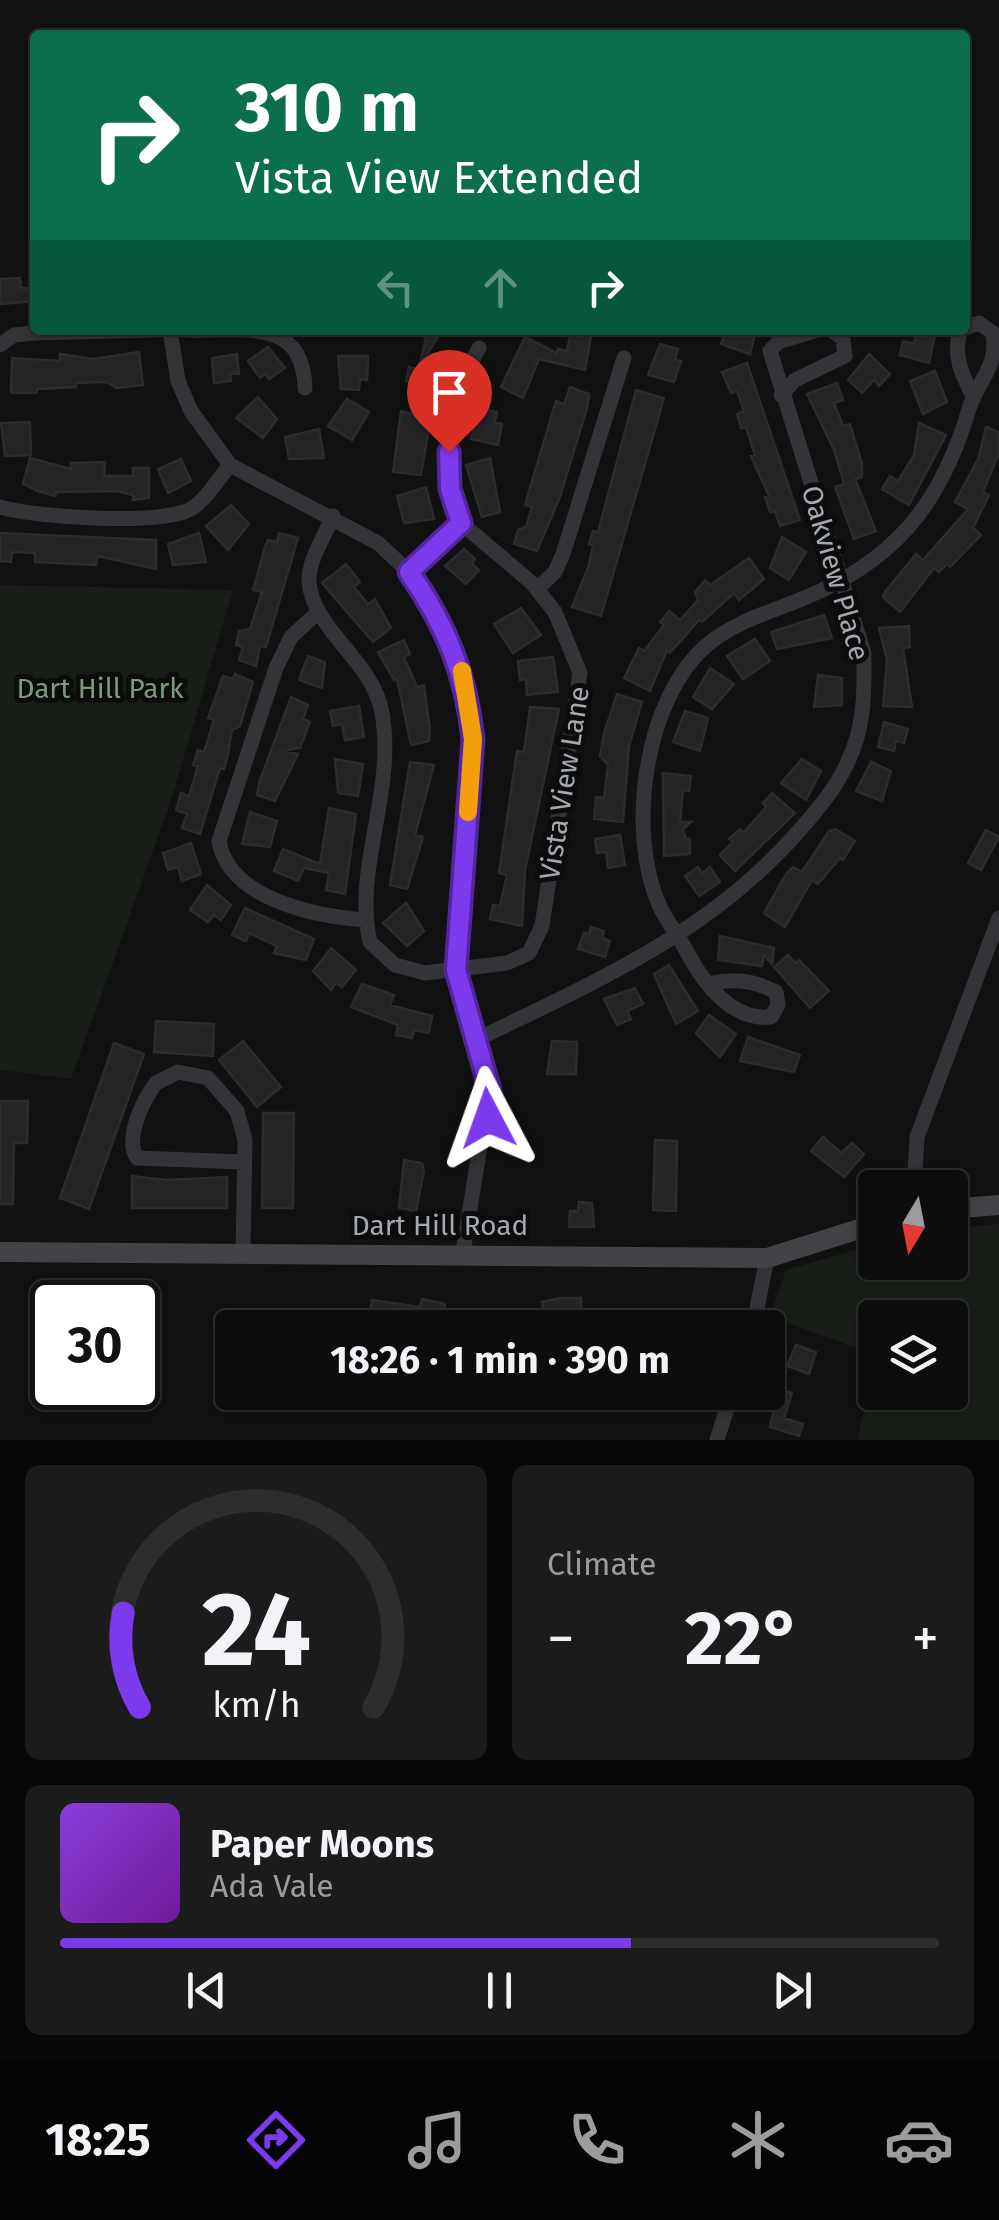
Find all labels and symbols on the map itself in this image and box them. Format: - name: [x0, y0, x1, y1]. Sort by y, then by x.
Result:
- pin: [407, 350, 492, 453]
- street label: Oakview Place: [795, 482, 876, 664]
- park label: Dart Hill Park: [16, 672, 184, 705]
- street label: Vista View Lane: [533, 684, 596, 882]
- position arrow: [436, 1066, 540, 1170]
- north arrow: [858, 1170, 968, 1280]
- street label: Dart Hill Road: [352, 1209, 528, 1242]
- speed limit sign: 30: [30, 1280, 160, 1410]

